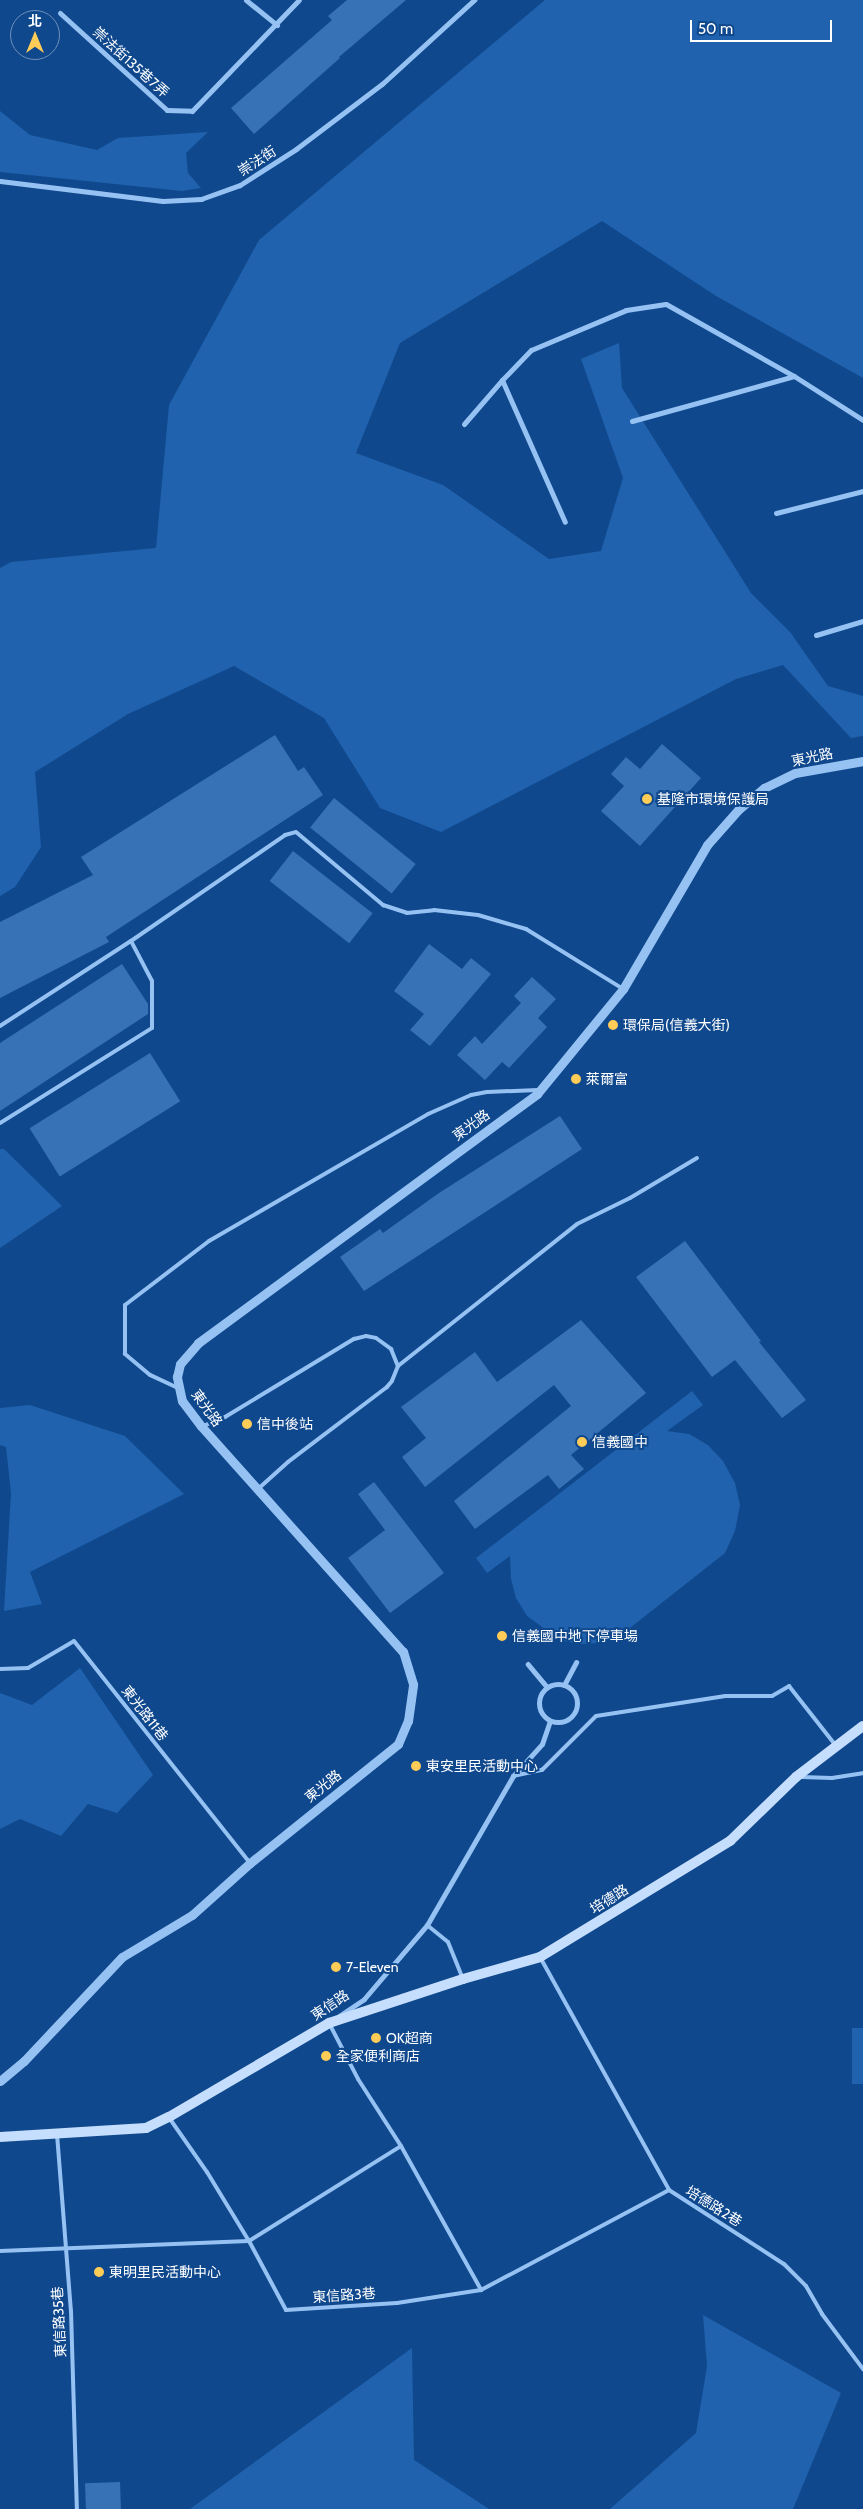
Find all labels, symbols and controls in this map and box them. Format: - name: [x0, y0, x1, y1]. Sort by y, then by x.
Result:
- north arrow: [10, 10, 60, 60]
- scale bar: [693, 10, 836, 42]
- text: 北: [28, 12, 42, 30]
- text: 50 m: [698, 20, 733, 38]
- street label: 崇法街135巷7弄: [89, 23, 173, 101]
- street label: 崇法街: [235, 143, 279, 179]
- street label: 東光路: [790, 744, 834, 770]
- place label: 基隆市環境保護局: [657, 791, 769, 807]
- marker: 基隆市環境保護局: [641, 793, 653, 805]
- place label: 環保局(信義大街): [623, 1017, 730, 1033]
- marker: 環保局(信義大街): [607, 1019, 619, 1031]
- place label: 萊爾富: [586, 1071, 628, 1087]
- marker: 萊爾富: [570, 1073, 582, 1085]
- street label: 東光路: [449, 1106, 493, 1144]
- street label: 東光路: [188, 1386, 226, 1430]
- place label: 信中後站: [257, 1416, 313, 1432]
- marker: 信中後站: [241, 1418, 253, 1430]
- place label: 信義國中: [592, 1434, 648, 1450]
- marker: 信義國中: [576, 1436, 588, 1448]
- place label: 信義國中地下停車場: [512, 1628, 638, 1644]
- marker: 信義國中地下停車場: [496, 1630, 508, 1642]
- street label: 東光路11巷: [118, 1682, 172, 1744]
- place label: 東安里民活動中心: [426, 1758, 538, 1774]
- marker: 東安里民活動中心: [410, 1760, 422, 1772]
- street label: 東光路: [301, 1766, 345, 1806]
- street label: 培德路: [587, 1881, 631, 1917]
- place label: 7-Eleven: [346, 1959, 399, 1975]
- marker: 7-Eleven: [330, 1961, 342, 1973]
- street label: 東信路: [308, 1986, 352, 2024]
- place label: OK超商: [386, 2030, 433, 2046]
- marker: OK超商: [370, 2032, 382, 2044]
- place label: 全家便利商店: [336, 2048, 420, 2064]
- marker: 全家便利商店: [320, 2050, 332, 2062]
- street label: 培德路2巷: [683, 2182, 745, 2230]
- place label: 東明里民活動中心: [109, 2264, 221, 2280]
- marker: 東明里民活動中心: [93, 2266, 105, 2278]
- street label: 東信路3巷: [312, 2284, 376, 2306]
- street label: 東信路35巷: [49, 2286, 69, 2358]

